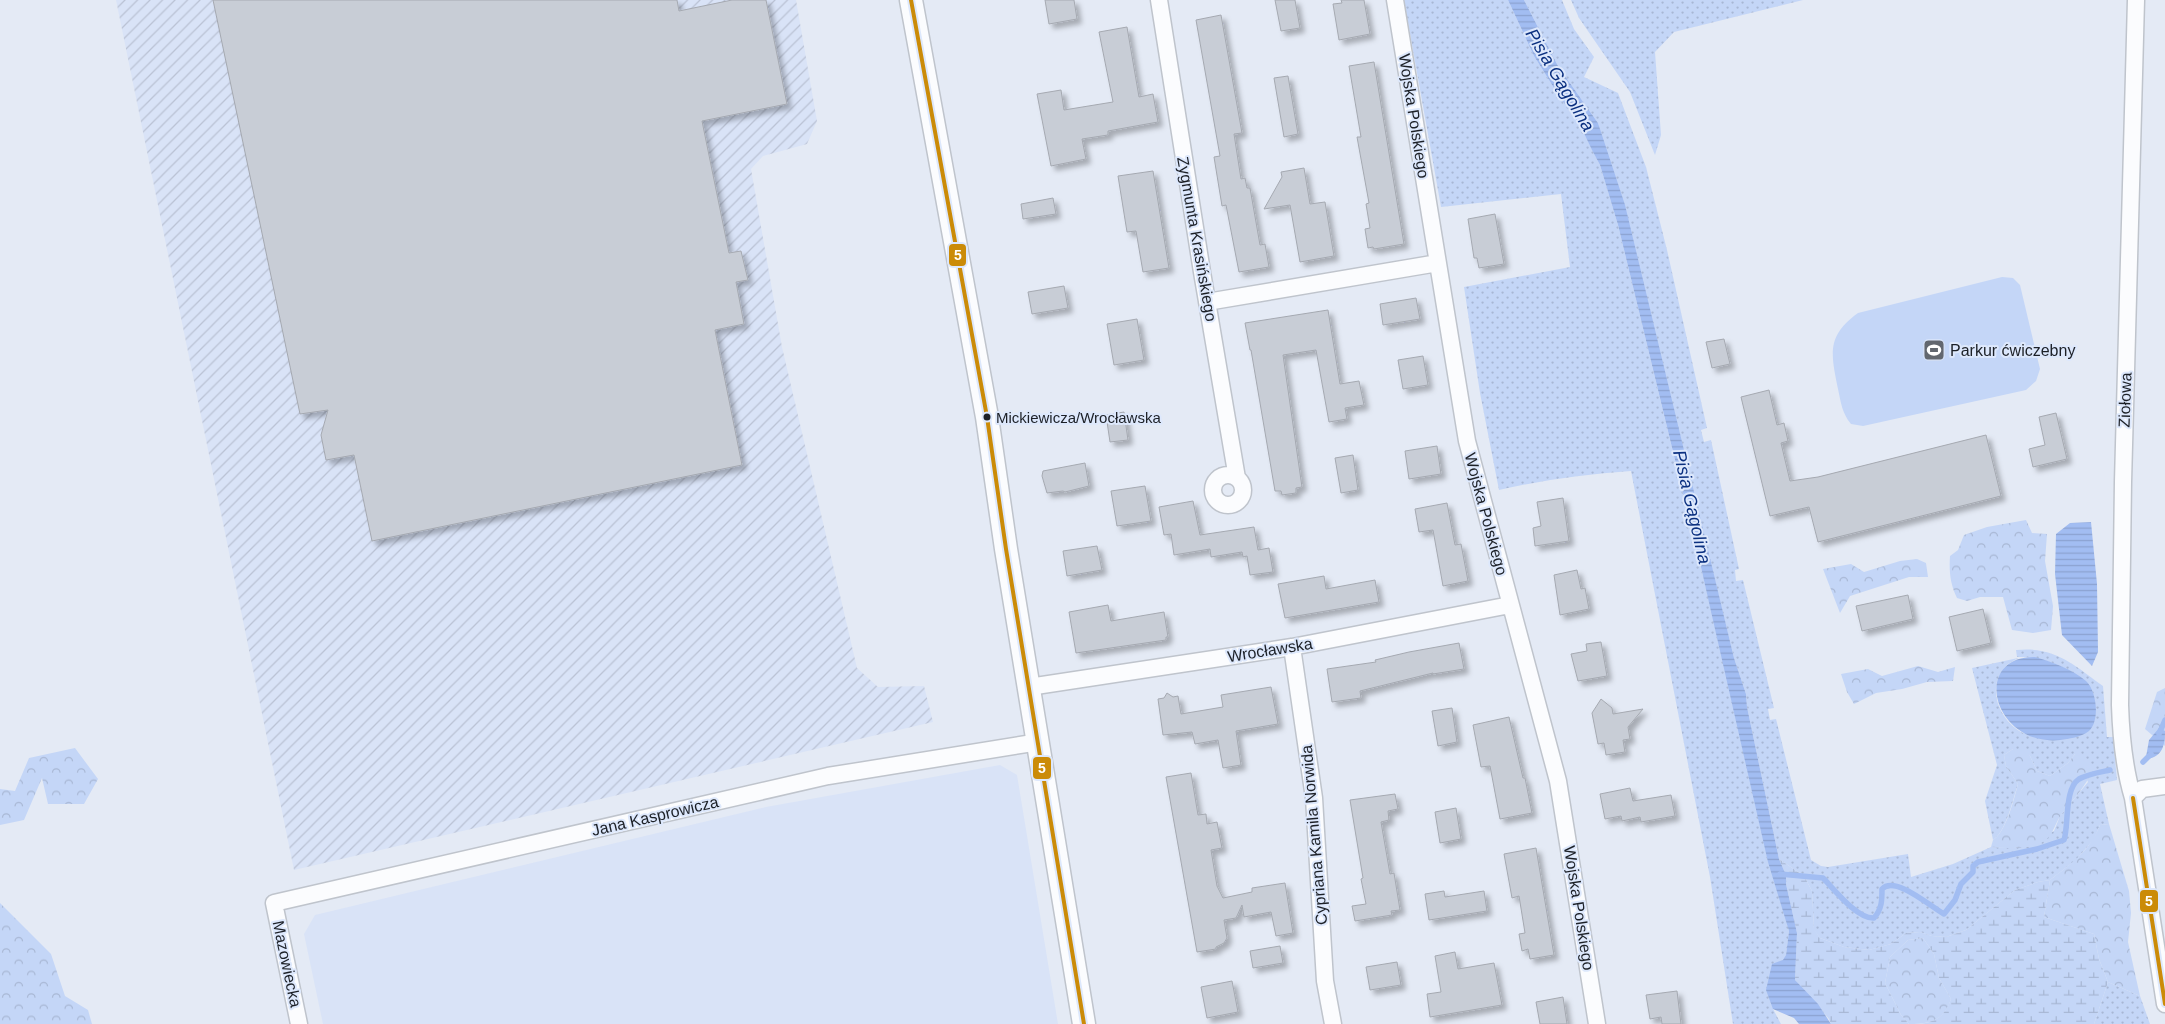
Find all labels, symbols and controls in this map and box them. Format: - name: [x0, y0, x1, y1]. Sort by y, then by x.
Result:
- water label: Pisia Gągolina: [1522, 25, 1598, 135]
- street label: Wojska Polskiego: [1396, 52, 1432, 180]
- street label: Zygmunta Krasińskiego: [1174, 155, 1220, 323]
- line badge: 5: [948, 243, 967, 267]
- text: 5: [954, 247, 962, 263]
- sports icon: Parkur ćwiczebny: [1922, 338, 1946, 362]
- place label: Parkur ćwiczebny: [1950, 342, 2075, 359]
- street label: Ziołowa: [2116, 372, 2134, 428]
- place label: Mickiewicza/Wrocławska: [996, 409, 1161, 426]
- marker: Mickiewicza/Wrocławska: [982, 412, 992, 422]
- water label: Pisia Gągolina: [1669, 448, 1715, 566]
- street label: Wojska Polskiego: [1461, 451, 1511, 577]
- street label: Wrocławska: [1226, 635, 1314, 665]
- street label: Cypriana Kamila Norwida: [1298, 744, 1330, 926]
- line badge: 5: [1032, 756, 1052, 780]
- text: 5: [1038, 760, 1046, 776]
- street label: Jana Kasprowicza: [590, 793, 720, 839]
- street label: Wojska Polskiego: [1561, 844, 1597, 972]
- line badge: 5: [2139, 889, 2159, 913]
- text: 5: [2145, 893, 2153, 909]
- street label: Mazowiecka: [270, 919, 304, 1009]

